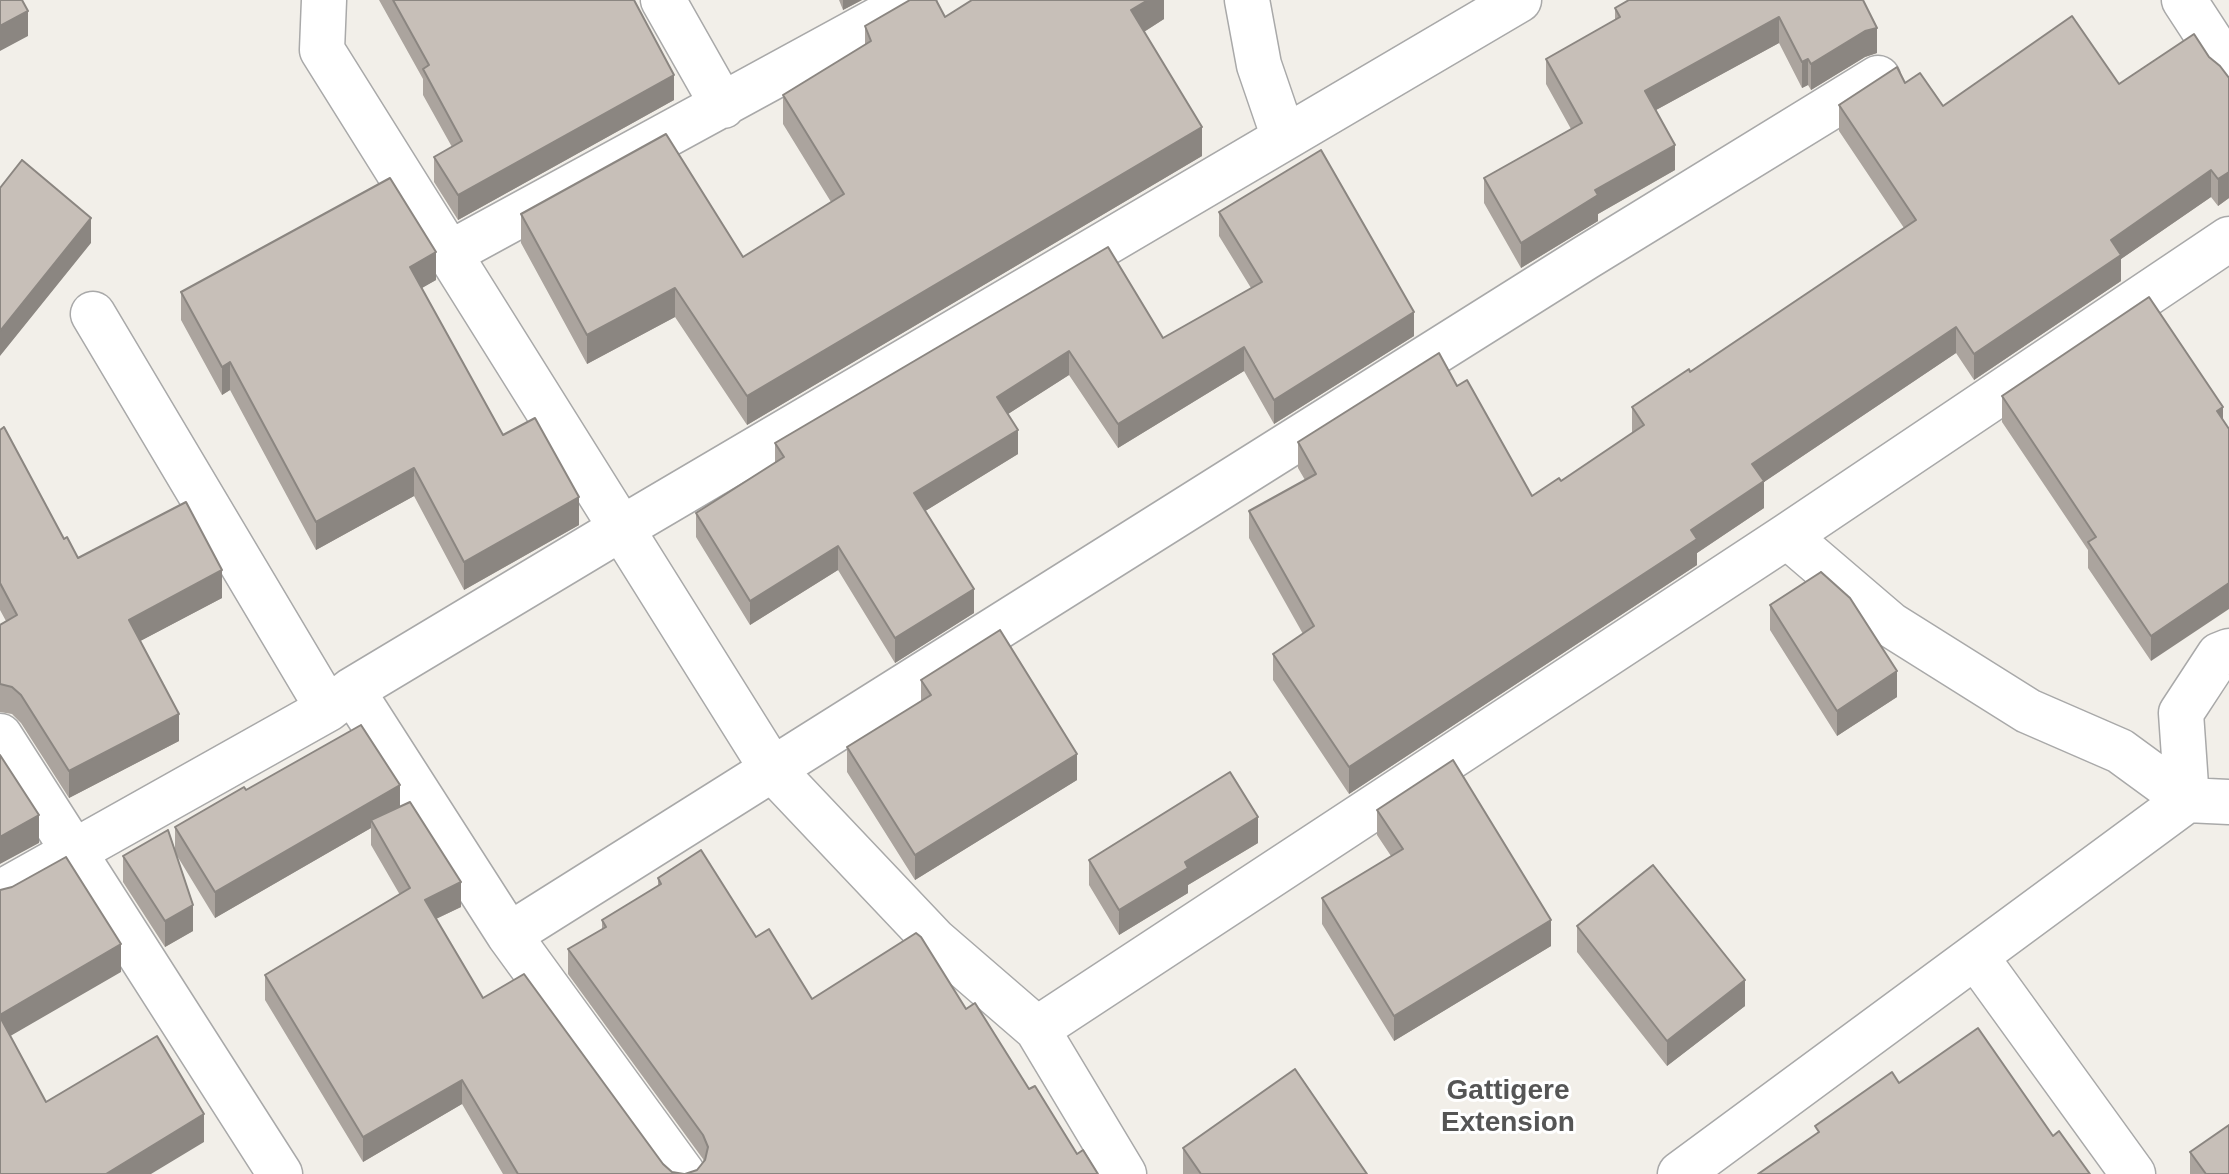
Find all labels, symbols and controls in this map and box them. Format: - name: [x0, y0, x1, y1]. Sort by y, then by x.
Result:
- district label: Gattigere Extension: [1441, 1074, 1575, 1140]

